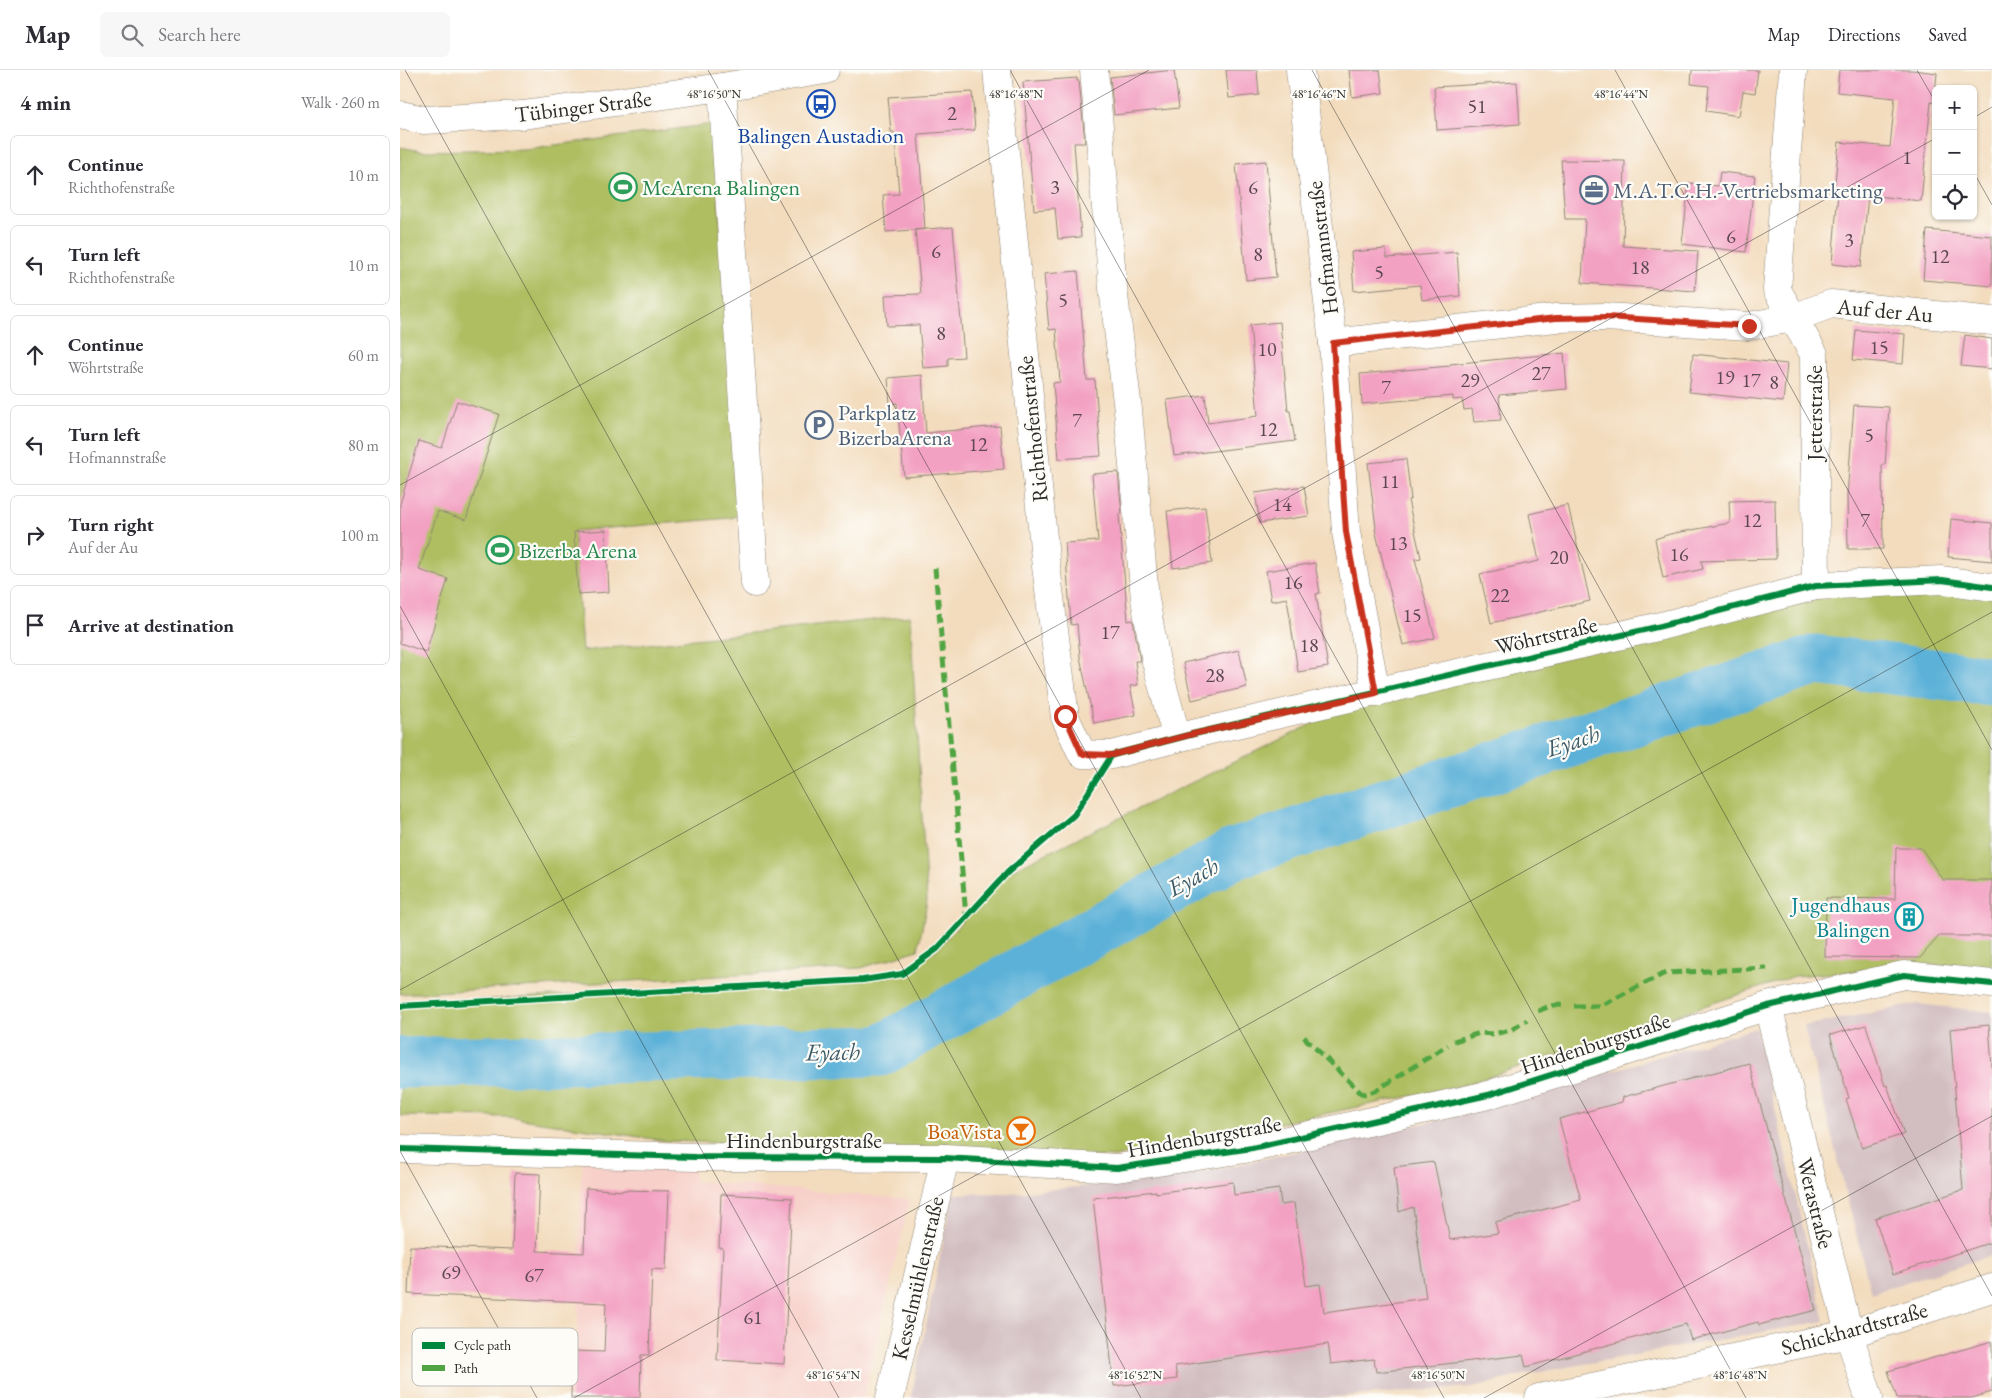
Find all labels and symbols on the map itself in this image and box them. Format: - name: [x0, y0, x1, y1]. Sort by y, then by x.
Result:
- street label: Tübinger Straße: [513, 84, 653, 129]
- text: 48°16'50"N: [687, 86, 741, 102]
- text: 48°16'48"N: [989, 86, 1043, 102]
- text: 48°16'46"N: [1292, 86, 1346, 102]
- text: 48°16'44"N: [1594, 86, 1648, 102]
- bus stop icon: Balingen Austadion: [806, 89, 836, 119]
- house number: 51: [1467, 93, 1487, 119]
- house number: 2: [947, 100, 957, 126]
- place label: Balingen Austadion: [738, 121, 905, 150]
- house number: 1: [1902, 144, 1912, 170]
- sports icon: McArena Balingen: [608, 172, 638, 202]
- place label: McArena Balingen: [642, 173, 800, 202]
- house number: 3: [1050, 174, 1060, 200]
- house number: 6: [1248, 174, 1258, 200]
- office icon: M.A.T.C.H.-Vertriebsmarketing: [1579, 175, 1609, 205]
- place label: M.A.T.C.H.-Vertriebsmarketing: [1613, 176, 1883, 205]
- street label: Hofmannstraße: [1300, 179, 1345, 317]
- house number: 6: [1726, 223, 1736, 249]
- house number: 3: [1844, 227, 1854, 253]
- house number: 6: [931, 238, 941, 264]
- house number: 8: [1253, 241, 1263, 267]
- house number: 12: [1930, 243, 1950, 269]
- house number: 18: [1630, 254, 1650, 280]
- house number: 5: [1374, 259, 1384, 285]
- house number: 5: [1058, 287, 1068, 313]
- street label: Auf der Au: [1835, 292, 1935, 329]
- route end: [1738, 315, 1761, 338]
- house number: 8: [936, 320, 946, 346]
- house number: 15: [1869, 334, 1889, 360]
- house number: 10: [1257, 336, 1277, 362]
- street label: Richthofenstraße: [1010, 354, 1055, 504]
- house number: 27: [1531, 360, 1551, 386]
- house number: 19: [1715, 364, 1735, 390]
- street label: Jetterstraße: [1800, 365, 1829, 463]
- house number: 29: [1460, 367, 1480, 393]
- house number: 17: [1741, 367, 1761, 393]
- house number: 8: [1769, 369, 1779, 395]
- house number: 7: [1381, 374, 1391, 400]
- place label: Parkplatz BizerbaArena: [838, 398, 952, 452]
- house number: 7: [1072, 407, 1082, 433]
- parking icon: Parkplatz BizerbaArena: [804, 410, 834, 440]
- house number: 12: [1258, 416, 1278, 442]
- house number: 5: [1864, 422, 1874, 448]
- house number: 12: [968, 431, 988, 457]
- house number: 11: [1380, 468, 1400, 494]
- house number: 14: [1272, 491, 1292, 517]
- house number: 12: [1742, 507, 1762, 533]
- house number: 7: [1860, 507, 1870, 533]
- house number: 13: [1388, 530, 1408, 556]
- sports icon: Bizerba Arena: [485, 535, 515, 565]
- place label: Bizerba Arena: [519, 536, 637, 565]
- house number: 16: [1669, 541, 1689, 567]
- house number: 20: [1549, 544, 1569, 570]
- house number: 16: [1283, 569, 1303, 595]
- house number: 22: [1490, 582, 1510, 608]
- house number: 15: [1402, 602, 1422, 628]
- street label: Wöhrtstraße: [1492, 610, 1600, 661]
- house number: 17: [1100, 619, 1120, 645]
- house number: 18: [1299, 632, 1319, 658]
- house number: 28: [1205, 662, 1225, 688]
- route start: [1054, 705, 1077, 728]
- water label: Eyach: [1541, 717, 1604, 764]
- water label: Eyach: [1161, 850, 1224, 904]
- place label: Jugendhaus Balingen: [1789, 890, 1890, 944]
- building icon: Jugendhaus Balingen: [1894, 902, 1924, 932]
- street label: Hindenburgstraße: [1517, 1005, 1674, 1081]
- water label: Eyach: [805, 1036, 861, 1067]
- street label: Hindenburgstraße: [1125, 1109, 1284, 1164]
- bar icon: BoaVista: [1006, 1116, 1036, 1146]
- place label: BoaVista: [927, 1117, 1002, 1146]
- street label: Hindenburgstraße: [726, 1126, 882, 1155]
- street label: Werastraße: [1790, 1155, 1841, 1252]
- street label: Kesselmühlenstraße: [885, 1193, 950, 1363]
- house number: 69: [441, 1259, 461, 1285]
- house number: 67: [524, 1262, 544, 1288]
- street label: Schickhardtstraße: [1778, 1295, 1931, 1362]
- house number: 61: [743, 1304, 763, 1330]
- legend: [412, 1328, 578, 1386]
- text: Cycle path: [454, 1336, 511, 1354]
- text: Path: [454, 1359, 478, 1377]
- text: 48°16'54"N: [806, 1367, 860, 1383]
- text: 48°16'52"N: [1108, 1367, 1162, 1383]
- text: 48°16'50"N: [1411, 1367, 1465, 1383]
- text: 48°16'48"N: [1713, 1367, 1767, 1383]

